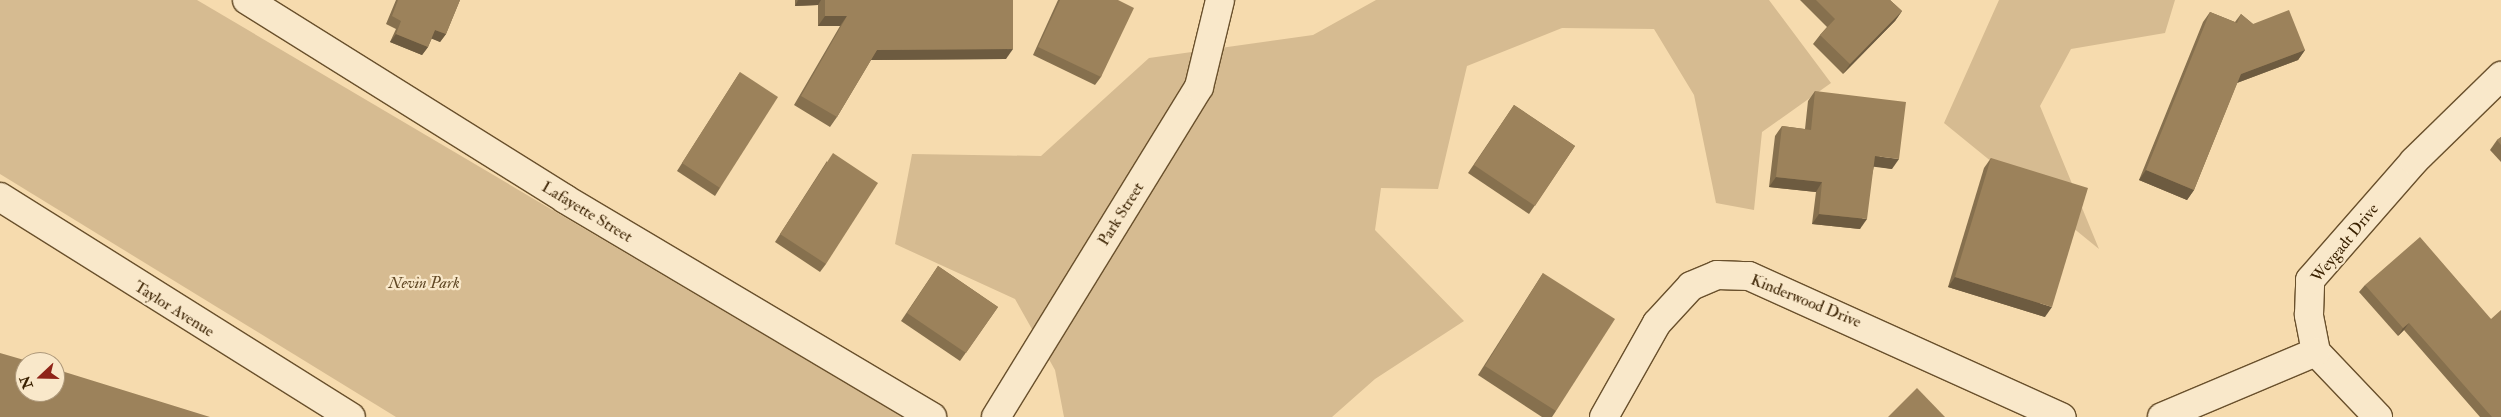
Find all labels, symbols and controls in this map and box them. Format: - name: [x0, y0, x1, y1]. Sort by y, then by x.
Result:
- street label: Lafayette Street: [538, 177, 636, 247]
- street label: Park Street: [1094, 179, 1148, 249]
- street label: Weygadt Drive: [2307, 200, 2383, 286]
- street label: Kinderwood Drive: [1748, 270, 1864, 332]
- park label: Nevin Park: [389, 273, 459, 293]
- street label: Taylor Avenue: [130, 277, 218, 341]
- north arrow: [15, 352, 65, 402]
- text: N: [16, 373, 37, 391]

